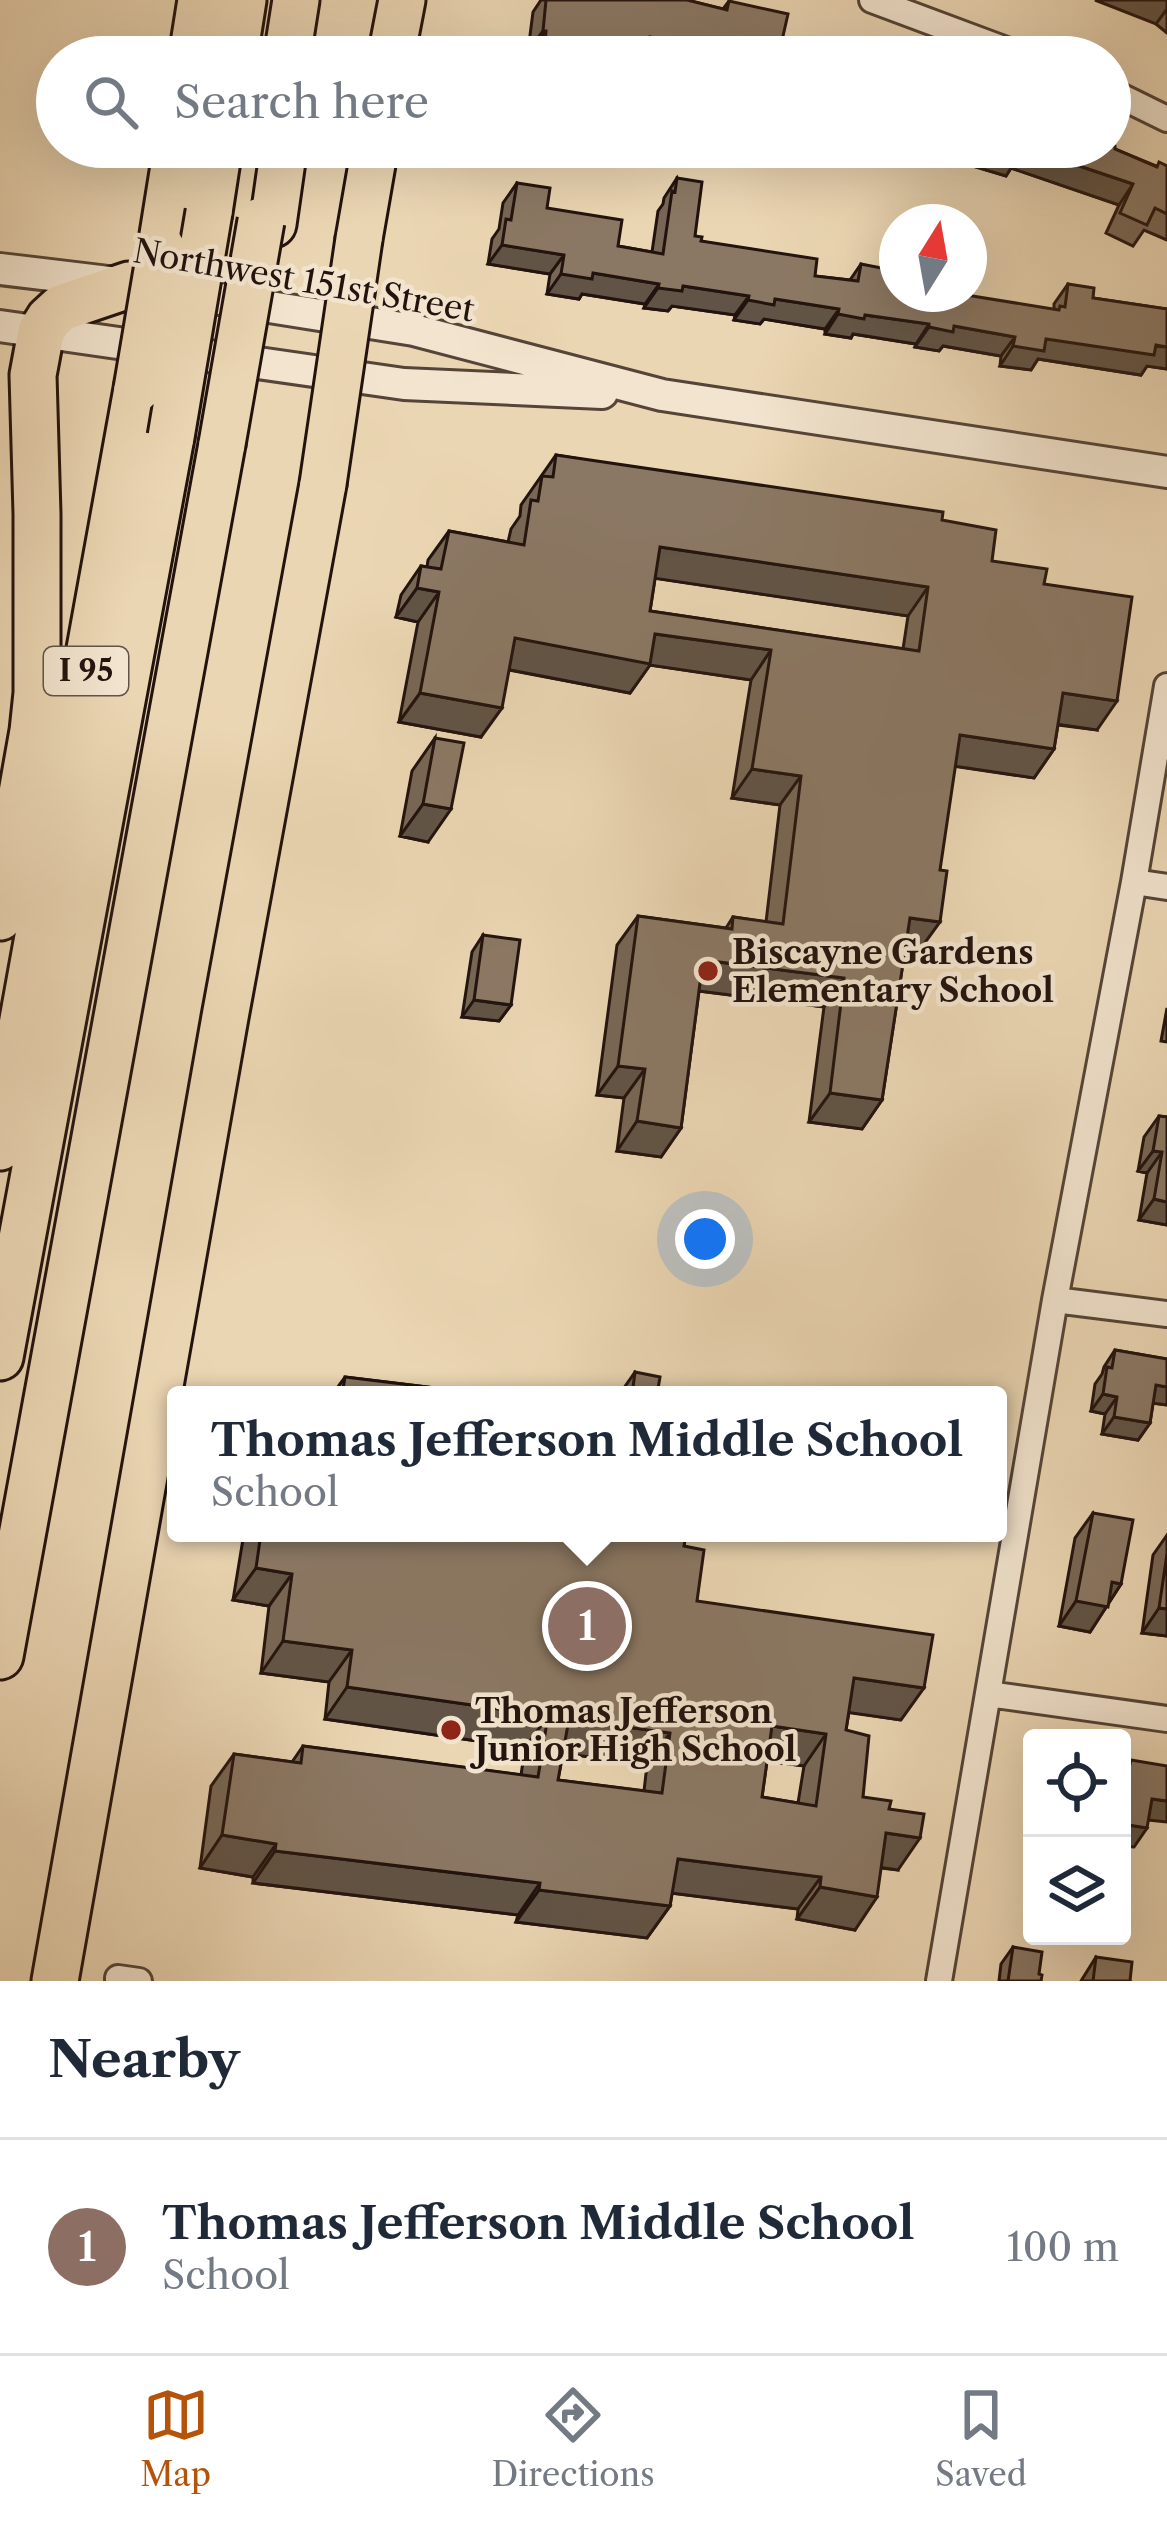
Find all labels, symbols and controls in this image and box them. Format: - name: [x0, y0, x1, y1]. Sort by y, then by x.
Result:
- search box: [36, 36, 1131, 168]
- icon: search: [78, 69, 144, 135]
- text: Search here: [174, 74, 429, 130]
- north arrow: [879, 204, 987, 312]
- street label: Northwest 151st Street: [130, 230, 478, 331]
- road number: I 95: [44, 647, 128, 695]
- place label: Biscayne Gardens Elementary School: [732, 932, 1054, 1011]
- marker: Biscayne Gardens Elementary School: [695, 958, 721, 984]
- your location: [675, 1209, 735, 1269]
- popup: [167, 1386, 1007, 1542]
- text: Thomas Jefferson Middle School: [211, 1412, 963, 1468]
- text: School: [211, 1468, 339, 1516]
- pin: 1: [548, 1581, 626, 1671]
- place label: Thomas Jefferson Junior High School: [469, 1691, 796, 1770]
- marker: Thomas Jefferson Junior High School: [438, 1717, 464, 1743]
- map controls: [1023, 1729, 1131, 1945]
- button: locate: [1023, 1729, 1131, 1837]
- button: layers: [1023, 1837, 1131, 1945]
- text: Nearby: [48, 2028, 240, 2090]
- text: Thomas Jefferson Middle School: [162, 2195, 914, 2251]
- text: 1: [78, 2223, 96, 2271]
- text: 100 m: [1006, 2223, 1119, 2271]
- text: School: [162, 2251, 290, 2299]
- tab: Map: [140, 2382, 211, 2495]
- tab: Directions: [492, 2382, 655, 2495]
- tab: Saved: [935, 2382, 1027, 2495]

